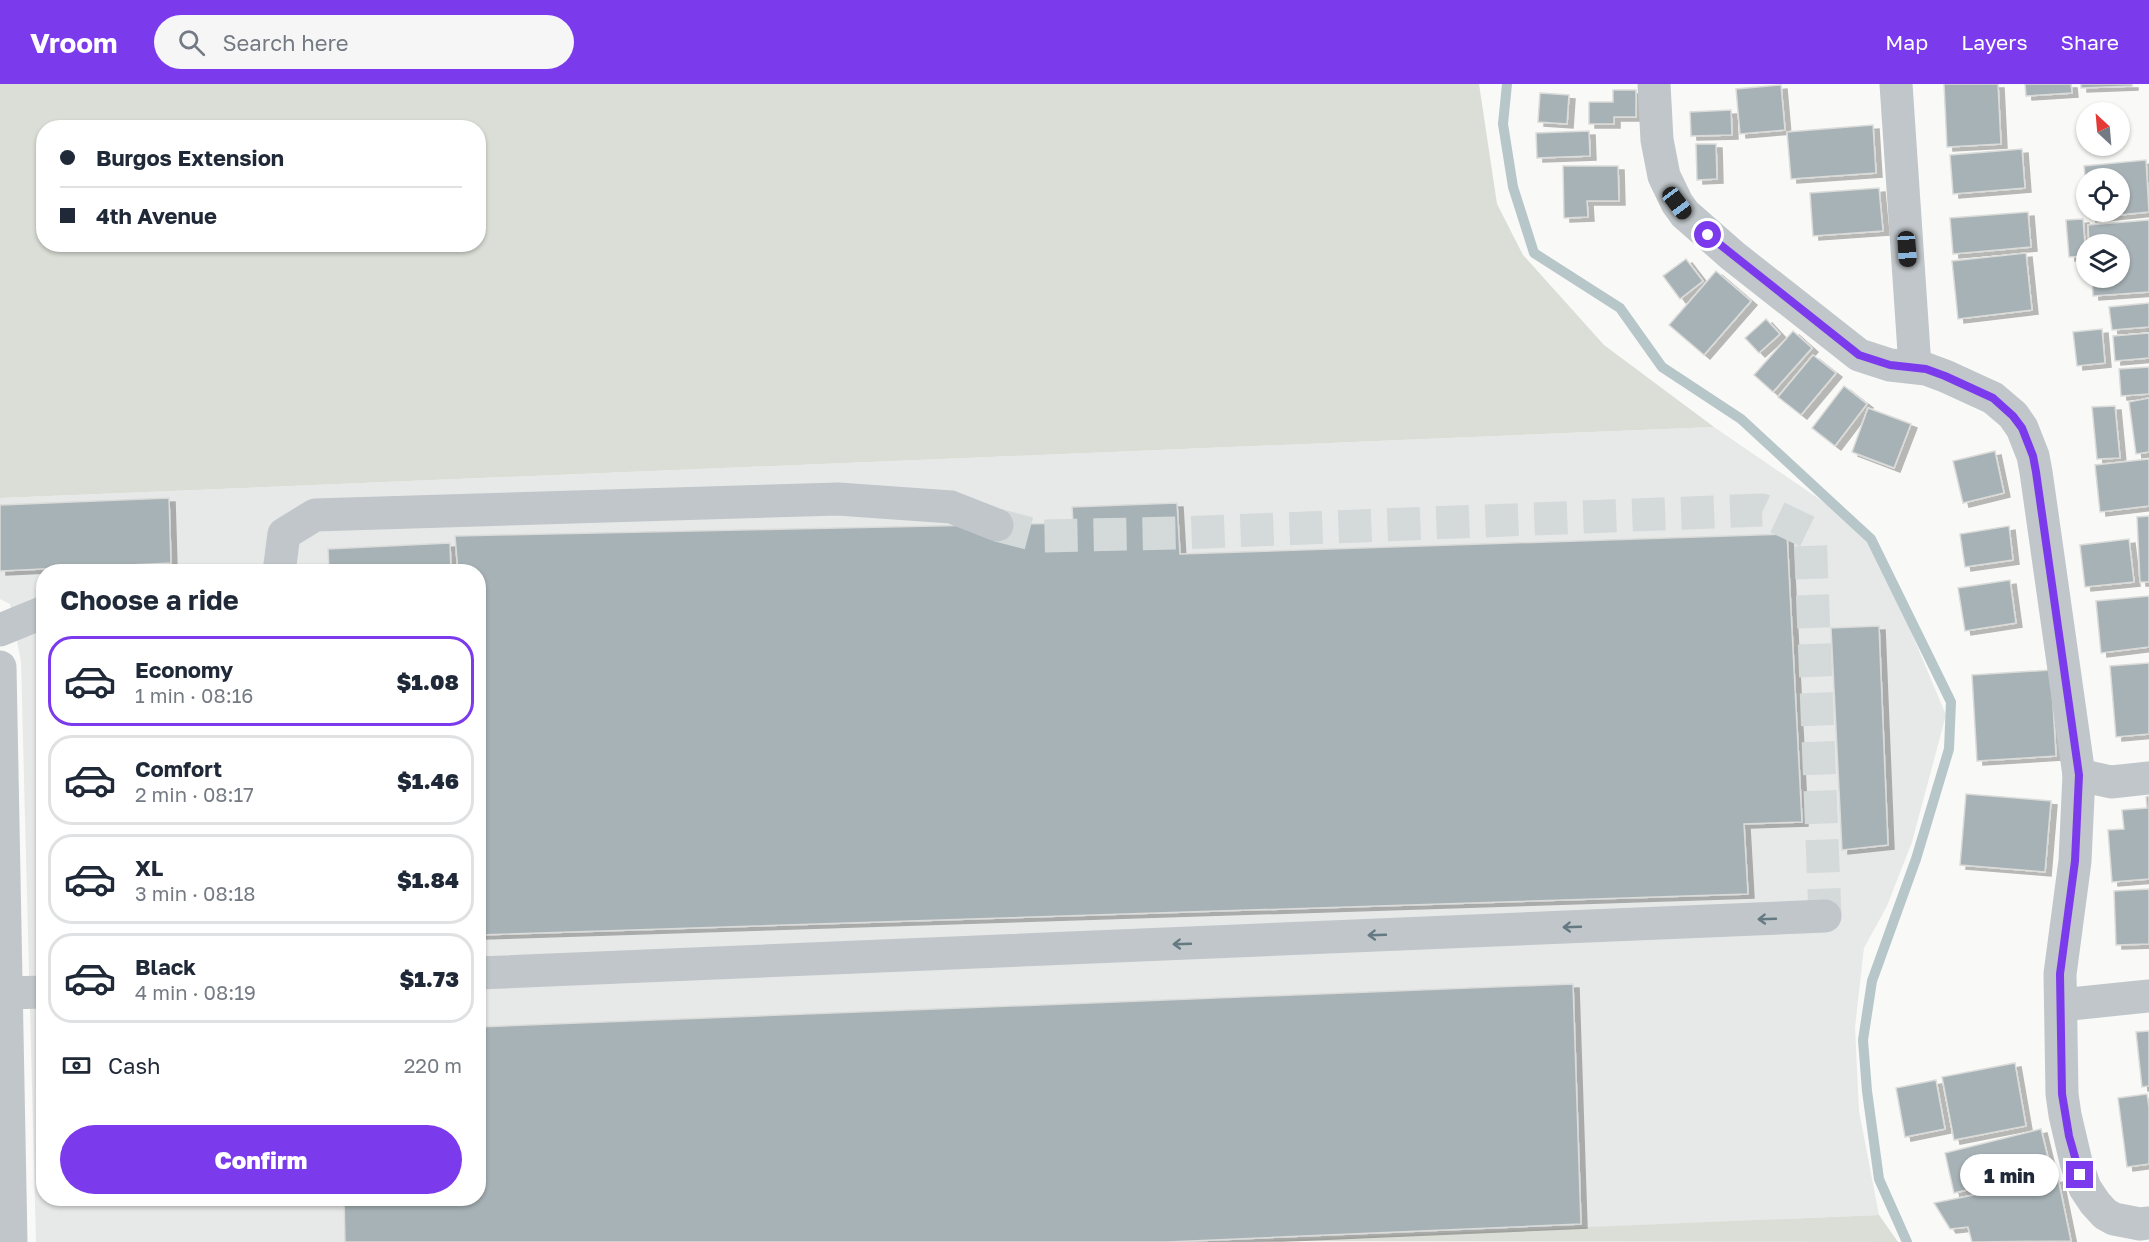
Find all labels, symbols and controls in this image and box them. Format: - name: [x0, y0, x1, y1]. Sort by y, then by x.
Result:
- search box: [154, 15, 574, 69]
- text: Vroom: [30, 26, 118, 59]
- icon: search: [175, 26, 208, 59]
- text: Search here: [223, 29, 349, 56]
- text: Map: [1885, 29, 1928, 55]
- text: Layers: [1961, 29, 2028, 55]
- text: Share: [2061, 29, 2119, 55]
- north arrow: [2076, 102, 2130, 156]
- map controls: [2076, 102, 2130, 288]
- text: Burgos Extension: [96, 144, 284, 171]
- button: locate: [2076, 168, 2130, 222]
- car: [1659, 183, 1695, 223]
- text: 4th Avenue: [96, 202, 217, 229]
- route start: [1694, 221, 1721, 248]
- car: [1897, 230, 1917, 268]
- button: layers: [2076, 234, 2130, 288]
- text: Choose a ride: [60, 584, 239, 616]
- icon: car: [63, 654, 117, 708]
- text: Economy: [135, 656, 233, 683]
- text: $1.08: [396, 668, 459, 695]
- text: 1 min · 08:16: [135, 683, 253, 707]
- icon: car: [63, 753, 117, 807]
- text: Comfort: [135, 755, 222, 782]
- text: $1.46: [397, 767, 459, 794]
- text: 2 min · 08:17: [135, 782, 254, 806]
- icon: car: [63, 852, 117, 906]
- text: XL: [135, 854, 163, 881]
- text: $1.84: [397, 866, 459, 893]
- text: 3 min · 08:18: [135, 881, 256, 905]
- one-way arrow: [1757, 913, 1777, 924]
- one-way arrow: [1562, 922, 1582, 933]
- one-way arrow: [1367, 930, 1387, 941]
- one-way arrow: [1173, 938, 1193, 949]
- icon: car: [63, 951, 117, 1005]
- text: Black: [135, 953, 196, 980]
- text: $1.73: [399, 965, 459, 992]
- text: 4 min · 08:19: [135, 980, 256, 1004]
- icon: cash: [60, 1049, 93, 1082]
- text: Cash: [108, 1052, 161, 1079]
- text: 220 m: [404, 1053, 462, 1077]
- button: Confirm: [60, 1125, 462, 1194]
- callout: 1 min: [1960, 1154, 2059, 1196]
- route end: [2066, 1161, 2093, 1188]
- text: 1 min: [1984, 1163, 2035, 1187]

